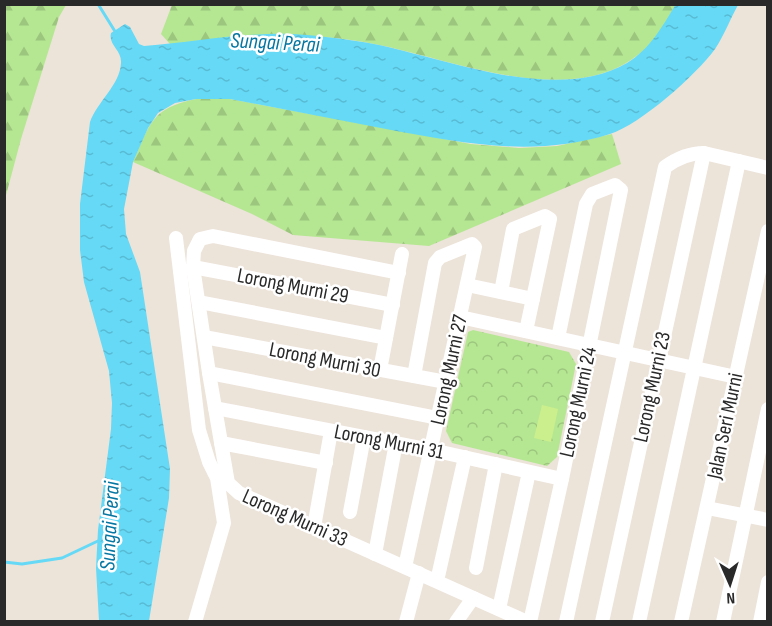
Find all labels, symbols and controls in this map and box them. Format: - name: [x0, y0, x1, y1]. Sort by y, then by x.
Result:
- water label: Sungai Perai: [230, 27, 321, 59]
- street label: Lorong Murni 29: [235, 263, 351, 309]
- street label: Lorong Murni 27: [425, 312, 473, 427]
- street label: Lorong Murni 23: [628, 329, 676, 445]
- street label: Lorong Murni 30: [267, 337, 383, 383]
- street label: Lorong Murni 24: [554, 344, 602, 459]
- street label: Jalan Seri Murni: [701, 371, 748, 482]
- street label: Lorong Murni 31: [332, 419, 447, 465]
- water label: Sungai Perai: [94, 480, 126, 571]
- street label: Lorong Murni 33: [239, 484, 351, 552]
- north arrow: [700, 554, 760, 614]
- text: N: [726, 588, 735, 607]

